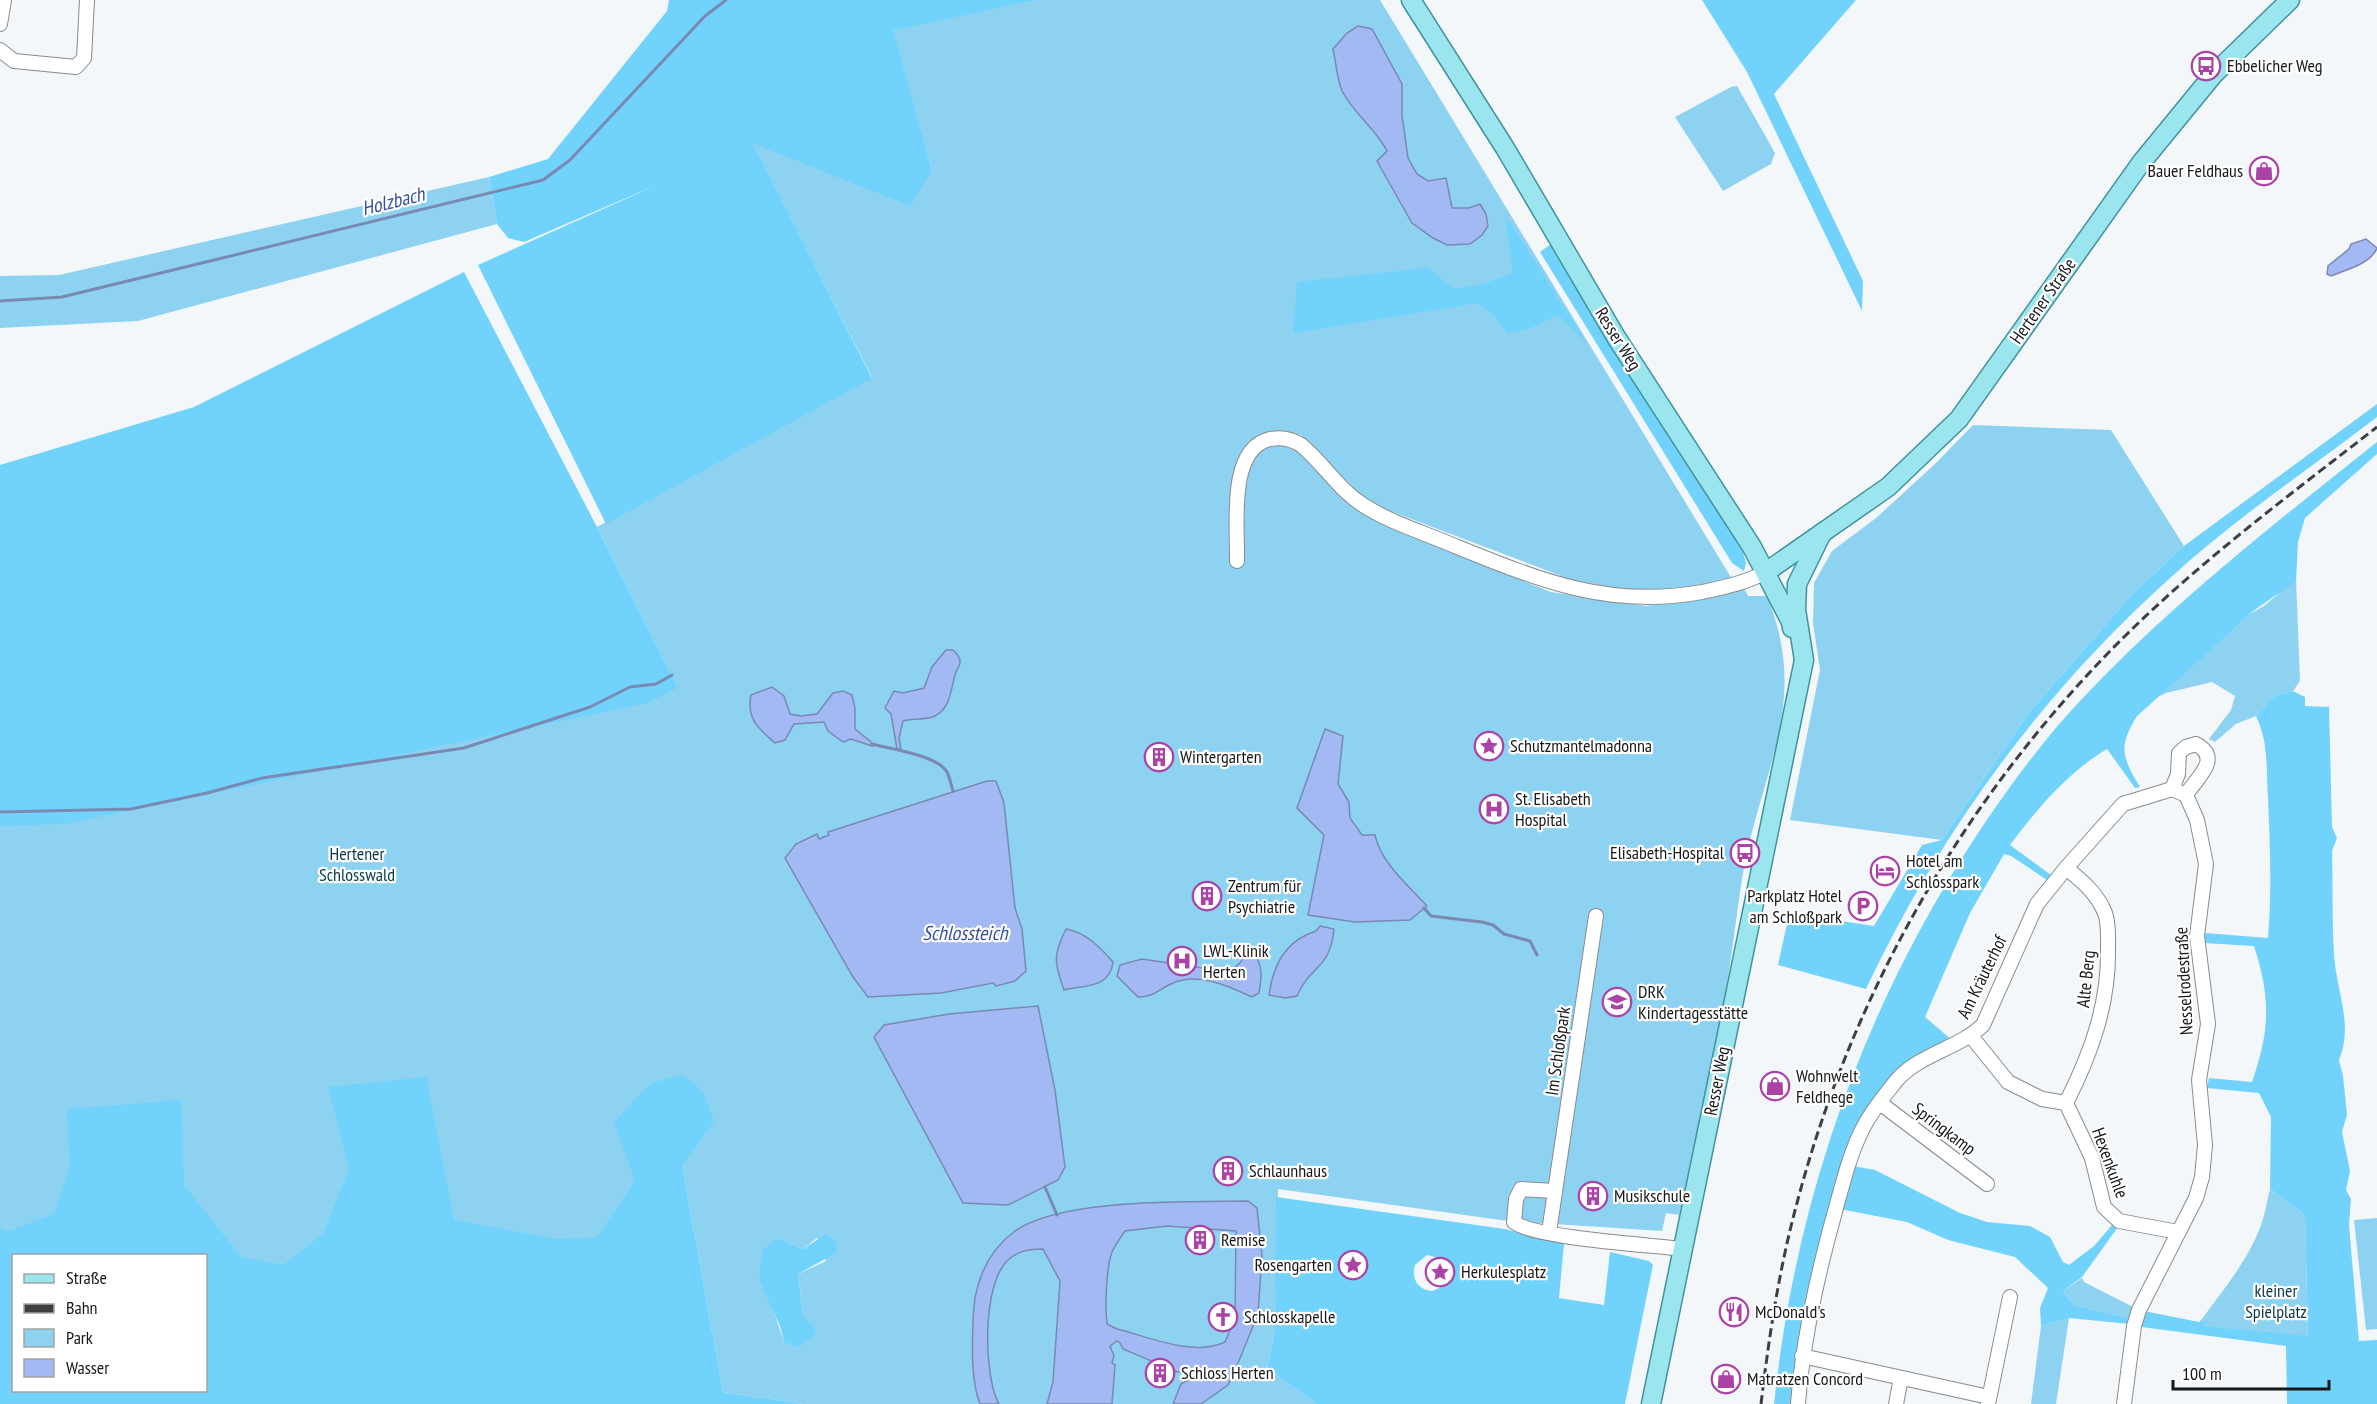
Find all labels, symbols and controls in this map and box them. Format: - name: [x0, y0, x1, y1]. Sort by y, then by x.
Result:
- bus stop icon: Ebbelicher Weg: [2190, 50, 2222, 82]
- place label: Ebbelicher Weg: [2227, 54, 2323, 77]
- shop icon: Bauer Feldhaus: [2248, 155, 2280, 187]
- place label: Bauer Feldhaus: [2147, 159, 2243, 182]
- water label: Holzbach: [359, 180, 428, 221]
- street label: Hertener Straße: [2005, 253, 2081, 348]
- street label: Resser Weg: [1590, 303, 1647, 374]
- place icon: Schutzmantelmadonna: [1473, 730, 1505, 762]
- place label: Schutzmantelmadonna: [1510, 734, 1652, 757]
- building icon: Wintergarten: [1143, 741, 1175, 773]
- place label: Wintergarten: [1180, 745, 1262, 768]
- place label: St. Elisabeth Hospital: [1515, 787, 1591, 831]
- hospital icon: St. Elisabeth Hospital: [1478, 793, 1510, 825]
- bus stop icon: Elisabeth-Hospital: [1729, 837, 1761, 869]
- place label: Elisabeth-Hospital: [1610, 841, 1725, 864]
- park label: Hertener Schlosswald: [319, 842, 395, 886]
- place label: Hotel am Schlosspark: [1906, 849, 1979, 893]
- hotel icon: Hotel am Schlosspark: [1869, 855, 1901, 887]
- place label: Zentrum für Psychiatrie: [1228, 874, 1301, 918]
- building icon: Zentrum für Psychiatrie: [1191, 880, 1223, 912]
- place label: Parkplatz Hotel am Schloßpark: [1747, 884, 1843, 928]
- parking icon: Parkplatz Hotel am Schloßpark: [1847, 890, 1879, 922]
- water label: Schlossteich: [922, 920, 1009, 946]
- street label: Nesselrodestraße: [2169, 926, 2198, 1036]
- street label: Am Kräuterhof: [1952, 930, 2012, 1022]
- place label: LWL-Klinik Herten: [1203, 939, 1269, 983]
- hospital icon: LWL-Klinik Herten: [1166, 945, 1198, 977]
- street label: Alte Berg: [2071, 949, 2100, 1009]
- place label: DRK Kindertagesstätte: [1638, 980, 1748, 1024]
- school or university icon: DRK Kindertagesstätte: [1601, 986, 1633, 1018]
- street label: Im Schloßpark: [1540, 1005, 1575, 1097]
- street label: Resser Weg: [1699, 1044, 1734, 1117]
- place label: Wohnwelt Feldhege: [1796, 1064, 1858, 1108]
- shop icon: Wohnwelt Feldhege: [1759, 1070, 1791, 1102]
- street label: Springkamp: [1908, 1097, 1981, 1160]
- street label: Hexenkuhle: [2087, 1124, 2134, 1201]
- building icon: Schlaunhaus: [1212, 1155, 1244, 1187]
- place label: Schlaunhaus: [1249, 1159, 1327, 1182]
- building icon: Musikschule: [1577, 1180, 1609, 1212]
- place label: Musikschule: [1614, 1184, 1690, 1207]
- building icon: Remise: [1184, 1224, 1216, 1256]
- place label: Remise: [1221, 1228, 1266, 1251]
- place icon: Rosengarten: [1337, 1249, 1369, 1281]
- place label: Rosengarten: [1254, 1253, 1332, 1276]
- legend: [12, 1254, 207, 1392]
- place icon: Herkulesplatz: [1424, 1256, 1456, 1288]
- place label: Herkulesplatz: [1461, 1260, 1546, 1283]
- text: Straße: [66, 1266, 107, 1289]
- park label: kleiner Spielplatz: [2245, 1279, 2307, 1323]
- text: Bahn: [66, 1296, 98, 1319]
- restaurant icon: McDonald's: [1718, 1296, 1750, 1328]
- place label: McDonald's: [1755, 1300, 1826, 1323]
- church icon: Schlosskapelle: [1207, 1301, 1239, 1333]
- place label: Schlosskapelle: [1244, 1305, 1335, 1328]
- text: Park: [66, 1326, 93, 1349]
- scale bar: [2173, 1353, 2329, 1391]
- text: Wasser: [66, 1356, 109, 1379]
- building icon: Schloss Herten: [1144, 1357, 1176, 1389]
- place label: Schloss Herten: [1181, 1361, 1274, 1384]
- text: 100 m: [2182, 1362, 2222, 1385]
- shop icon: Matratzen Concord: [1710, 1363, 1742, 1395]
- place label: Matratzen Concord: [1747, 1367, 1863, 1390]

